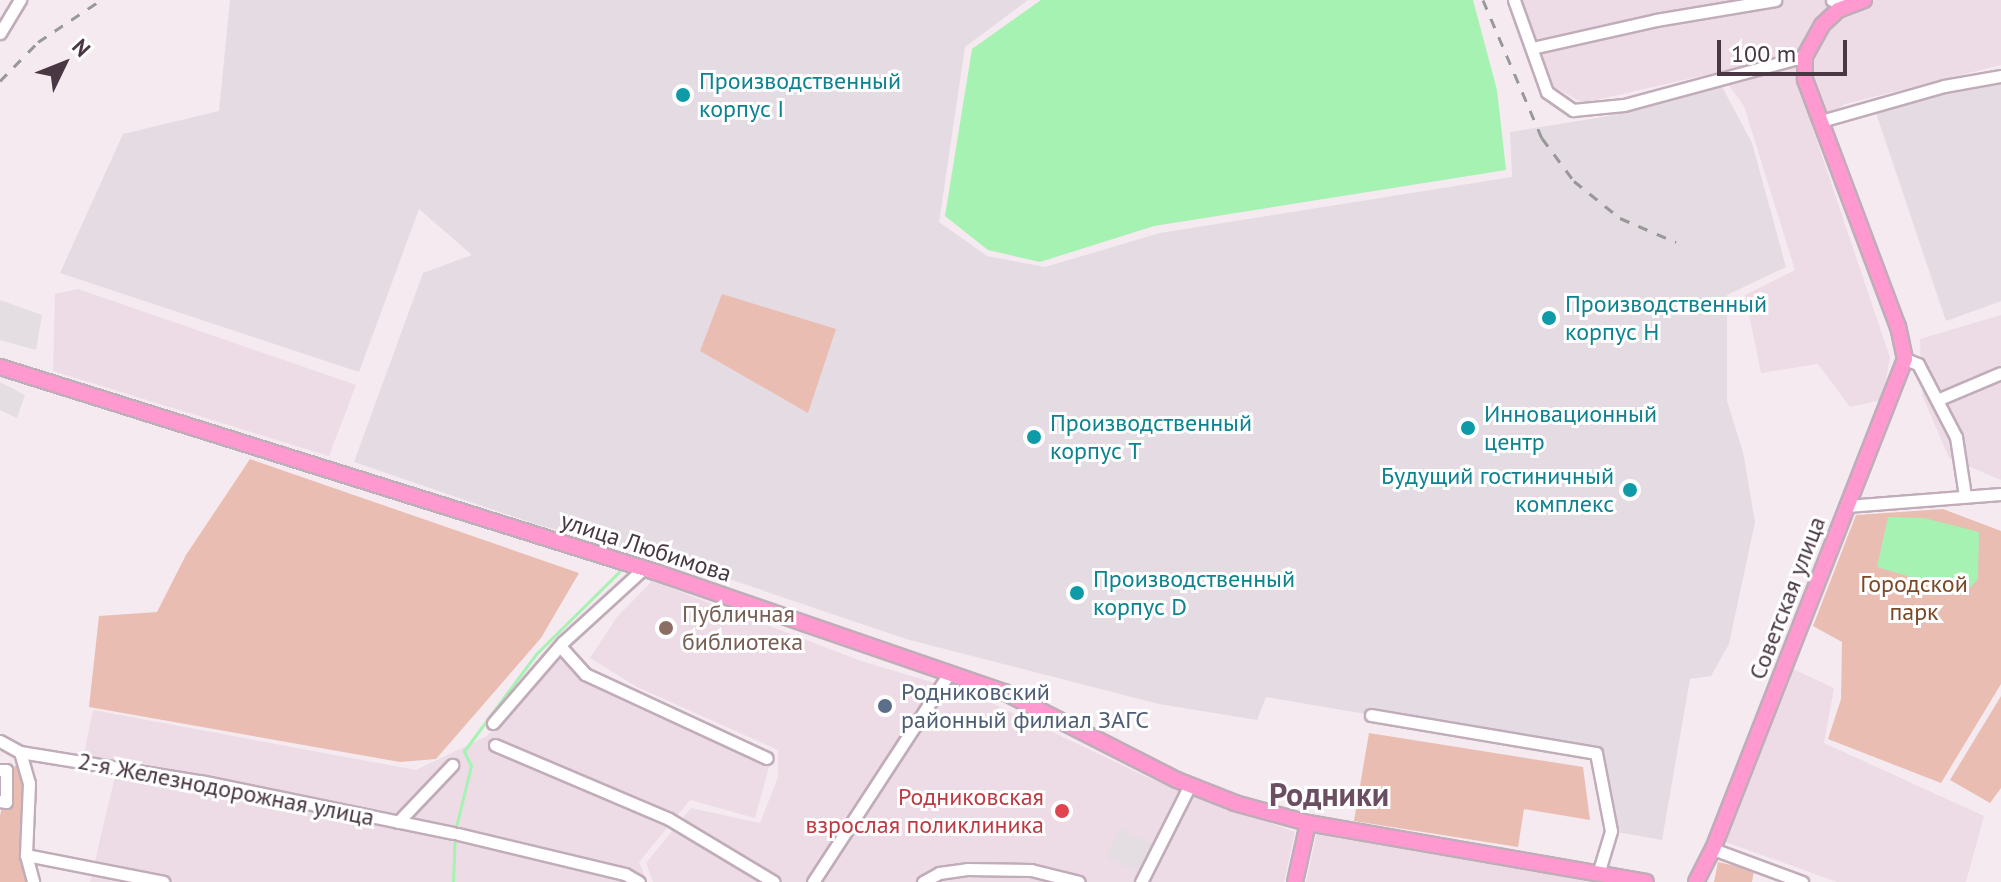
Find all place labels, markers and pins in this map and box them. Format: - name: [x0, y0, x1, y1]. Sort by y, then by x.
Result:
- place label: Производственный корпус I: [699, 67, 901, 123]
- marker: Производственный корпус I: [674, 86, 692, 104]
- place label: Производственный корпус H: [1565, 290, 1767, 346]
- marker: Производственный корпус H: [1540, 309, 1558, 327]
- place label: Инновационный центр: [1484, 400, 1657, 456]
- place label: Производственный корпус T: [1050, 409, 1252, 465]
- marker: Инновационный центр: [1459, 419, 1477, 437]
- marker: Производственный корпус T: [1025, 428, 1043, 446]
- place label: Будущий гостиничный комплекс: [1381, 462, 1614, 518]
- marker: Будущий гостиничный комплекс: [1621, 481, 1639, 499]
- place label: Производственный корпус D: [1093, 565, 1295, 621]
- marker: Производственный корпус D: [1068, 584, 1086, 602]
- place label: Публичная библиотека: [682, 600, 803, 656]
- marker: Публичная библиотека: [657, 619, 675, 637]
- place label: Родниковский районный филиал ЗАГС: [901, 678, 1149, 734]
- marker: Родниковский районный филиал ЗАГС: [876, 697, 894, 715]
- place label: Родниковская взрослая поликлиника: [805, 783, 1044, 839]
- marker: Родниковская взрослая поликлиника: [1051, 800, 1073, 822]

